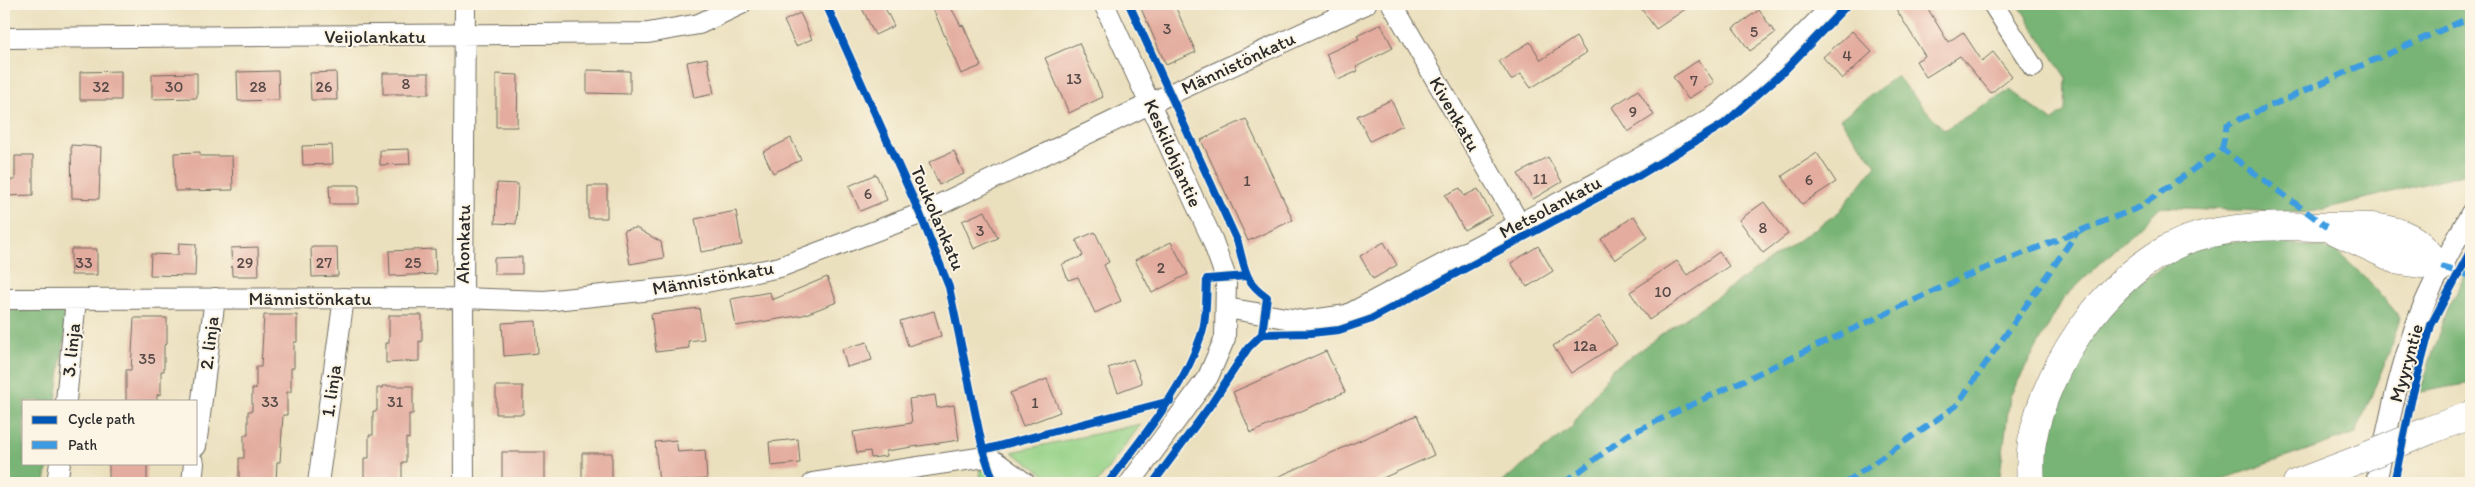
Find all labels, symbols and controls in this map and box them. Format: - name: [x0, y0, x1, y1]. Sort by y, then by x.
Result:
- house number: 3: [1163, 19, 1172, 38]
- house number: 5: [1750, 22, 1758, 41]
- street label: Veijolankatu: [324, 25, 426, 48]
- street label: Männistönkatu: [1177, 26, 1299, 99]
- house number: 4: [1842, 46, 1852, 65]
- house number: 13: [1066, 69, 1082, 88]
- house number: 7: [1690, 71, 1698, 90]
- street label: Kivenkatu: [1424, 73, 1486, 156]
- house number: 8: [402, 74, 411, 93]
- house number: 32: [92, 77, 110, 96]
- house number: 30: [165, 77, 183, 96]
- house number: 28: [249, 77, 267, 96]
- house number: 26: [316, 77, 332, 96]
- street label: Keskilohjantie: [1139, 95, 1207, 211]
- house number: 9: [1629, 102, 1637, 121]
- street label: Toukolankatu: [906, 162, 970, 274]
- house number: 11: [1533, 169, 1548, 188]
- street label: Metsolankatu: [1495, 170, 1605, 244]
- house number: 6: [1805, 170, 1813, 189]
- house number: 1: [1243, 171, 1251, 190]
- house number: 6: [864, 184, 872, 203]
- street label: Ahonkatu: [451, 204, 475, 284]
- house number: 8: [1759, 218, 1768, 237]
- house number: 3: [976, 221, 985, 240]
- house number: 33: [75, 253, 93, 272]
- house number: 29: [237, 253, 253, 272]
- house number: 27: [316, 253, 332, 272]
- house number: 25: [405, 253, 421, 272]
- street label: Männistönkatu: [650, 256, 776, 300]
- house number: 2: [1157, 258, 1166, 277]
- house number: 10: [1654, 282, 1672, 301]
- street label: Männistönkatu: [249, 287, 372, 310]
- street label: 2. linja: [194, 315, 224, 371]
- street label: Myyryntie: [2384, 321, 2428, 405]
- street label: 3. linja: [57, 322, 85, 378]
- house number: 12a: [1573, 336, 1598, 355]
- house number: 35: [138, 349, 156, 368]
- street label: 1. linja: [316, 364, 346, 418]
- house number: 33: [261, 392, 279, 411]
- house number: 31: [387, 392, 404, 411]
- house number: 1: [1031, 393, 1039, 412]
- legend: [22, 400, 198, 464]
- text: Cycle path: [68, 410, 135, 428]
- text: Path: [68, 436, 97, 454]

